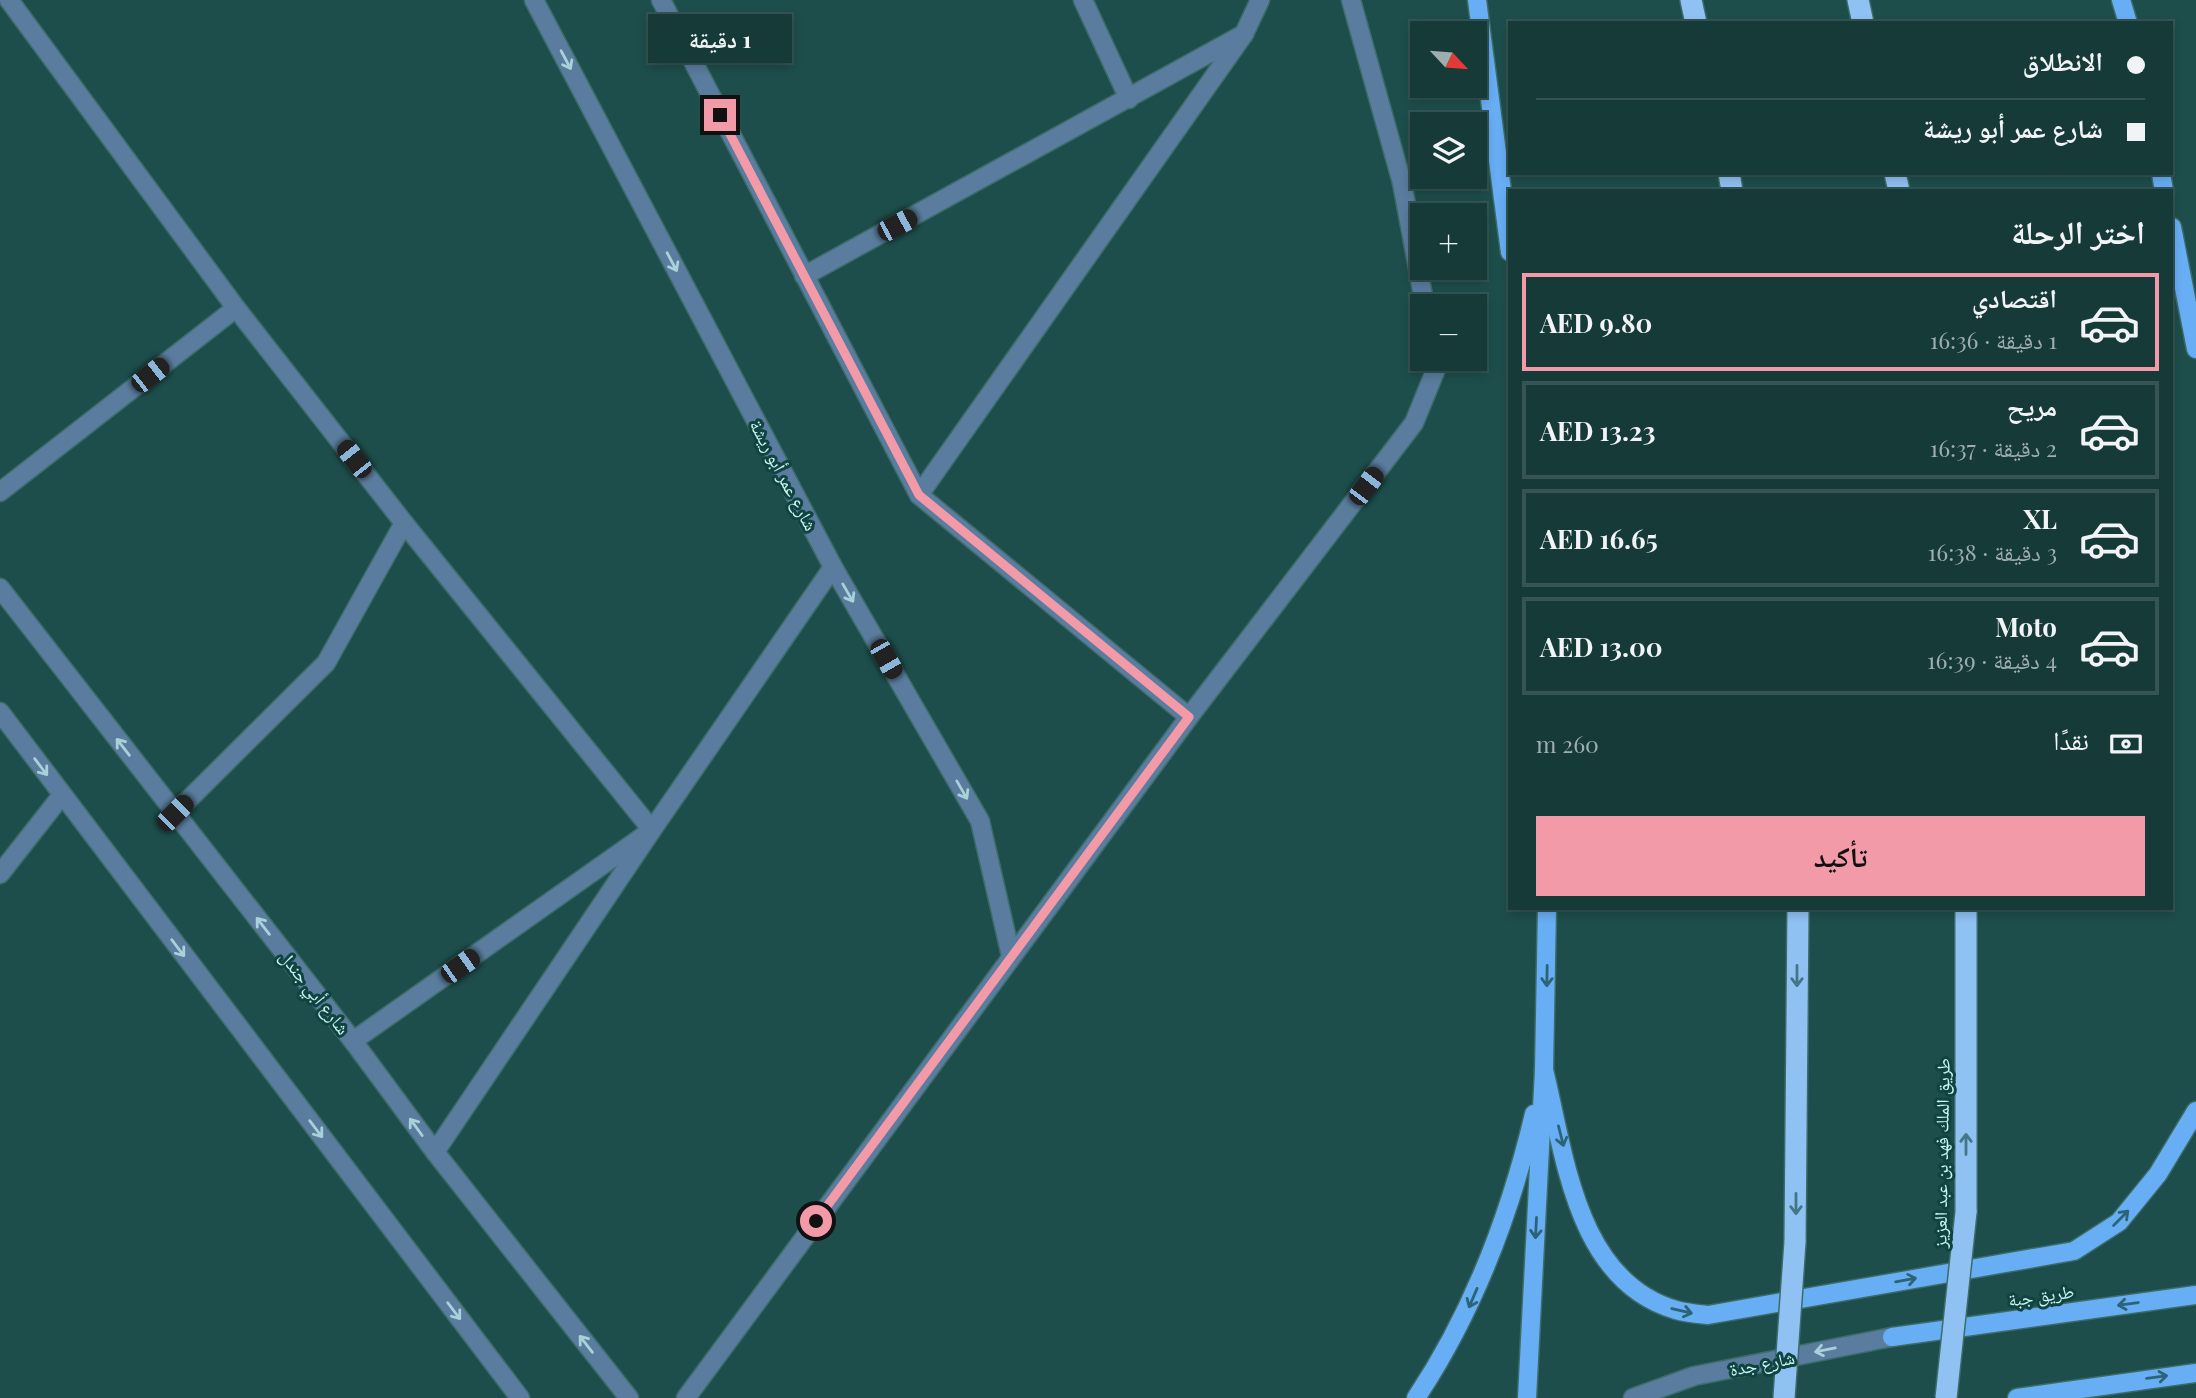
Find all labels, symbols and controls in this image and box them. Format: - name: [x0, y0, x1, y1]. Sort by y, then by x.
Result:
- callout: 1 دقيقة: [648, 13, 792, 62]
- north arrow: [1410, 21, 1488, 98]
- map controls: [1410, 21, 1487, 371]
- text: 1 دقيقة: [689, 23, 751, 54]
- text: الانطلاق: [2023, 43, 2103, 78]
- one-way arrow: [560, 50, 574, 70]
- route end: [704, 99, 736, 131]
- text: شارع عمر أبو ريشة: [1923, 110, 2103, 145]
- button: layers: [1410, 112, 1487, 189]
- button: +: [1410, 203, 1487, 280]
- car: [874, 206, 921, 244]
- text: اختر الرحلة: [2011, 209, 2145, 252]
- one-way arrow: [666, 251, 679, 272]
- text: اقتصادي: [1972, 280, 2057, 315]
- icon: car: [2078, 291, 2141, 354]
- button: −: [1410, 294, 1487, 371]
- text: AED 9.80: [1540, 305, 1652, 340]
- text: 1 دقيقة · 16:36: [1930, 324, 2057, 355]
- car: [127, 354, 174, 396]
- text: مريح: [2007, 388, 2057, 423]
- icon: car: [2078, 399, 2141, 462]
- text: AED 13.23: [1540, 413, 1655, 448]
- street label: شارع عمر أبو ريشة: [745, 415, 823, 535]
- text: 2 دقيقة · 16:37: [1930, 432, 2057, 463]
- car: [333, 436, 376, 482]
- car: [1345, 463, 1388, 509]
- text: XL: [2023, 501, 2057, 536]
- icon: car: [2078, 507, 2141, 570]
- text: AED 16.65: [1540, 521, 1658, 556]
- text: 3 دقيقة · 16:38: [1928, 536, 2057, 567]
- one-way arrow: [841, 582, 855, 602]
- text: Moto: [1995, 609, 2057, 644]
- icon: car: [2078, 615, 2141, 678]
- text: AED 13.00: [1540, 629, 1663, 664]
- car: [867, 636, 906, 682]
- text: 4 دقيقة · 16:39: [1927, 644, 2057, 675]
- text: نقدًا: [2053, 722, 2089, 757]
- icon: cash: [2107, 725, 2145, 763]
- text: 260 m: [1536, 728, 1599, 759]
- one-way arrow: [116, 738, 131, 756]
- one-way arrow: [34, 757, 48, 776]
- one-way arrow: [955, 779, 969, 799]
- car: [153, 791, 198, 835]
- button: تأكيد: [1536, 816, 2145, 896]
- one-way arrow: [256, 918, 271, 936]
- one-way arrow: [171, 939, 186, 957]
- street label: شارع أبي جندل: [272, 945, 355, 1041]
- car: [437, 945, 484, 987]
- one-way arrow: [1540, 965, 1553, 988]
- one-way arrow: [1790, 965, 1804, 988]
- street label: طريق الملك فهد بن عبد العزيز: [1927, 1058, 1955, 1249]
- one-way arrow: [409, 1118, 423, 1137]
- one-way arrow: [308, 1120, 323, 1139]
- one-way arrow: [1554, 1124, 1568, 1147]
- one-way arrow: [1959, 1133, 1973, 1156]
- one-way arrow: [1789, 1192, 1803, 1215]
- route start: [800, 1205, 832, 1237]
- one-way arrow: [2112, 1209, 2129, 1226]
- one-way arrow: [1529, 1216, 1542, 1239]
- one-way arrow: [1894, 1273, 1917, 1286]
- street label: طريق جبة: [2007, 1279, 2075, 1311]
- one-way arrow: [1465, 1286, 1478, 1308]
- one-way arrow: [2118, 1298, 2140, 1311]
- one-way arrow: [446, 1301, 461, 1319]
- one-way arrow: [1671, 1305, 1693, 1318]
- one-way arrow: [579, 1336, 594, 1354]
- one-way arrow: [1814, 1344, 1837, 1357]
- street label: شارع جدة: [1727, 1345, 1797, 1381]
- one-way arrow: [2145, 1371, 2168, 1384]

